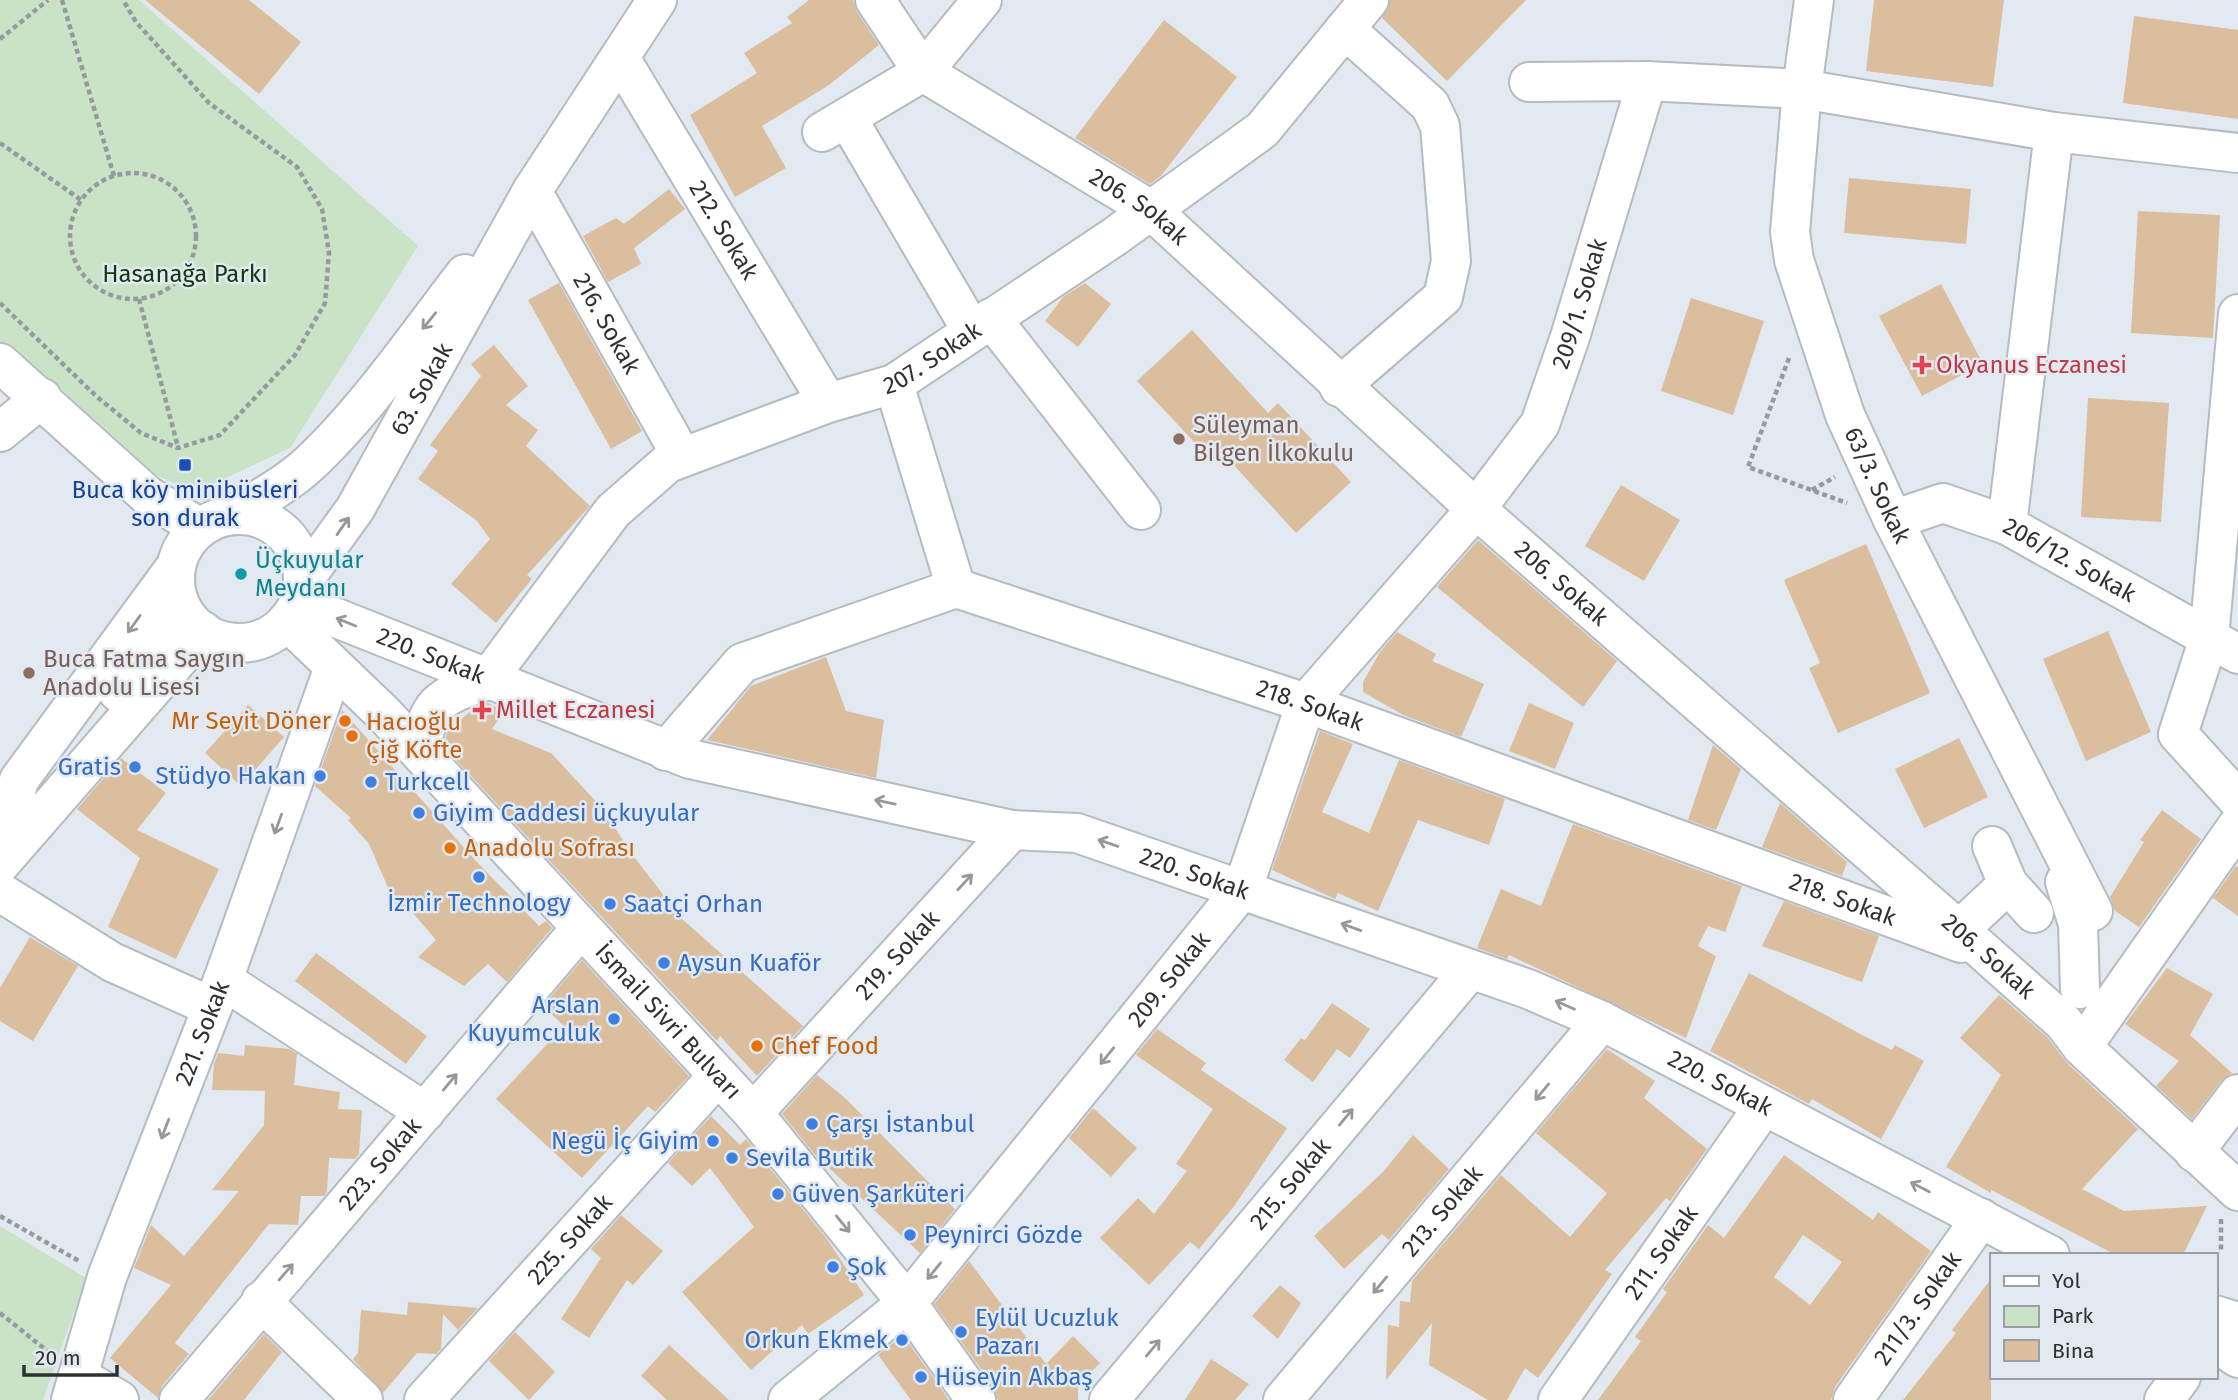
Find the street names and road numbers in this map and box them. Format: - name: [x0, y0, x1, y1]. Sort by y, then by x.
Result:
- street label: 206. Sokak: [1084, 162, 1194, 251]
- street label: 212. Sokak: [683, 176, 765, 285]
- street label: 209/1. Sokak: [1546, 235, 1613, 372]
- street label: 216. Sokak: [567, 268, 646, 379]
- street label: 207. Sokak: [880, 315, 987, 400]
- street label: 63. Sokak: [385, 338, 459, 440]
- street label: 63/3. Sokak: [1839, 423, 1917, 548]
- street label: 206/12. Sokak: [1998, 512, 2141, 608]
- street label: 206. Sokak: [1509, 535, 1614, 632]
- street label: 220. Sokak: [373, 622, 490, 690]
- street label: 218. Sokak: [1253, 674, 1368, 737]
- street label: 220. Sokak: [1136, 842, 1253, 906]
- street label: 218. Sokak: [1786, 867, 1900, 932]
- street label: 219. Sokak: [850, 904, 946, 1005]
- street label: 206. Sokak: [1936, 908, 2041, 1005]
- street label: 209. Sokak: [1122, 926, 1216, 1033]
- street label: İsmail Sivri Bulvarı: [589, 938, 747, 1105]
- street label: 221. Sokak: [169, 976, 236, 1089]
- street label: 220. Sokak: [1663, 1044, 1778, 1122]
- street label: 223. Sokak: [333, 1112, 427, 1216]
- street label: 215. Sokak: [1244, 1132, 1337, 1235]
- street label: 213. Sokak: [1396, 1159, 1489, 1262]
- street label: 225. Sokak: [522, 1188, 618, 1290]
- street label: 211. Sokak: [1619, 1200, 1704, 1305]
- street label: 211/3. Sokak: [1868, 1246, 1967, 1370]

